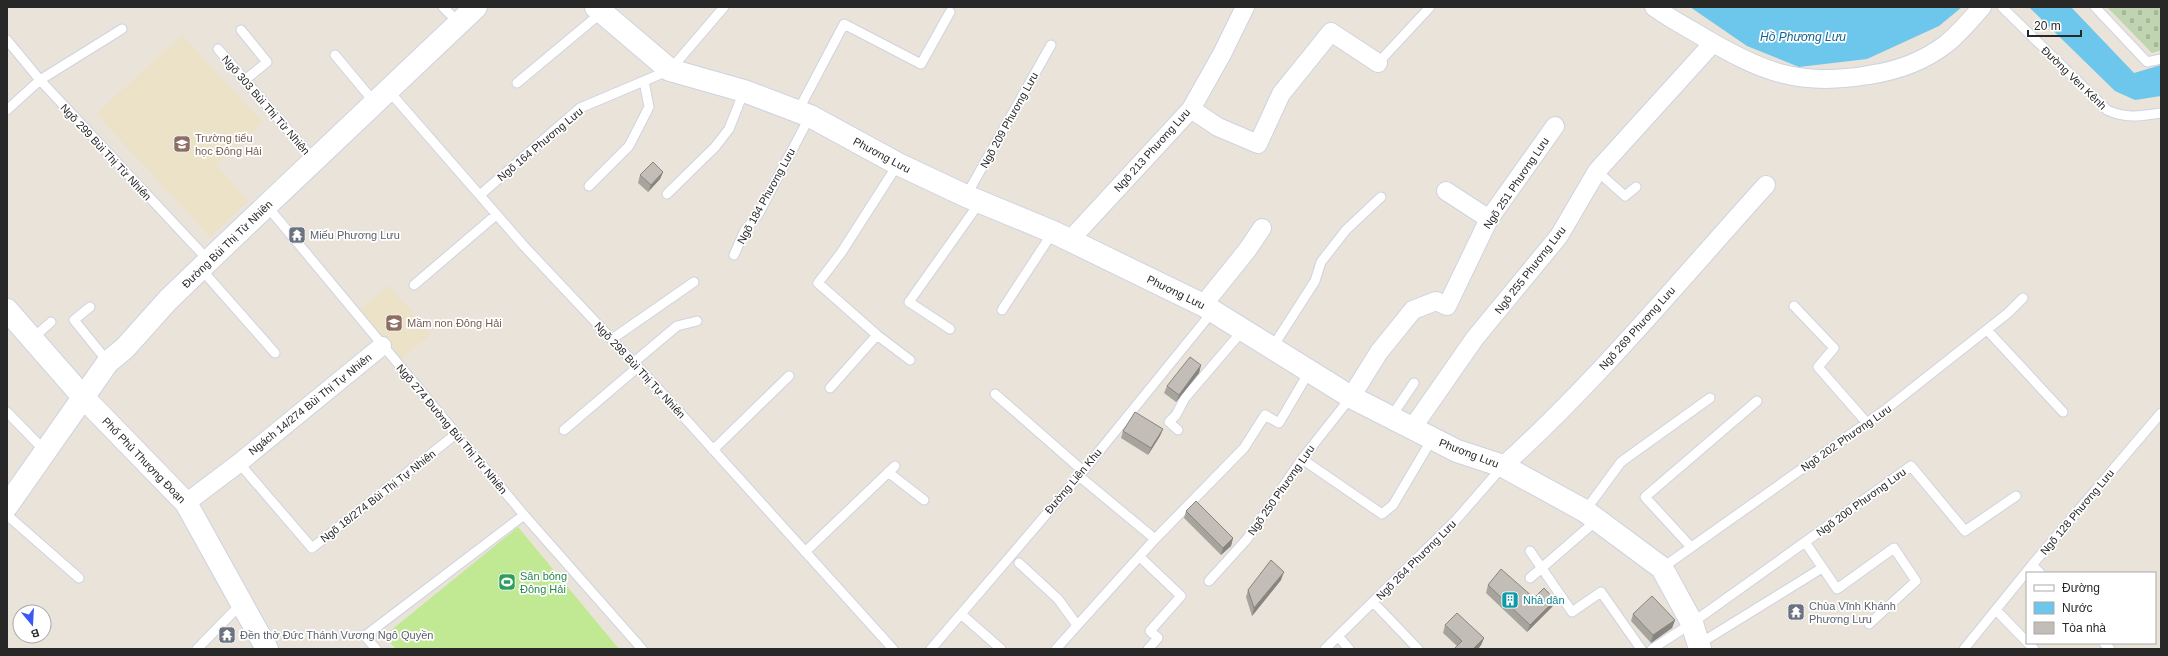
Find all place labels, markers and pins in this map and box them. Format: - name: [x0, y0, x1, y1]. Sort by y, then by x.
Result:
- place label: Trường tiểu học Đông Hải: [195, 132, 262, 157]
- school or university icon: Trường tiểu học Đông Hải: [172, 134, 192, 154]
- temple icon: Miếu Phương Lưu: [287, 225, 307, 245]
- place label: Miếu Phương Lưu: [310, 229, 400, 241]
- school or university icon: Mầm non Đông Hải: [384, 313, 404, 333]
- place label: Mầm non Đông Hải: [407, 317, 502, 329]
- place label: Sân bóng Đông Hải: [520, 570, 567, 595]
- sports icon: Sân bóng Đông Hải: [497, 572, 517, 592]
- building icon: Nhà dân: [1500, 590, 1520, 610]
- place label: Nhà dân: [1523, 594, 1565, 606]
- place label: Chùa Vĩnh Khánh Phương Lưu: [1809, 600, 1896, 625]
- temple icon: Chùa Vĩnh Khánh Phương Lưu: [1786, 602, 1806, 622]
- temple icon: Đền thờ Đức Thánh Vương Ngô Quyền: [217, 625, 237, 645]
- place label: Đền thờ Đức Thánh Vương Ngô Quyền: [240, 629, 433, 641]

